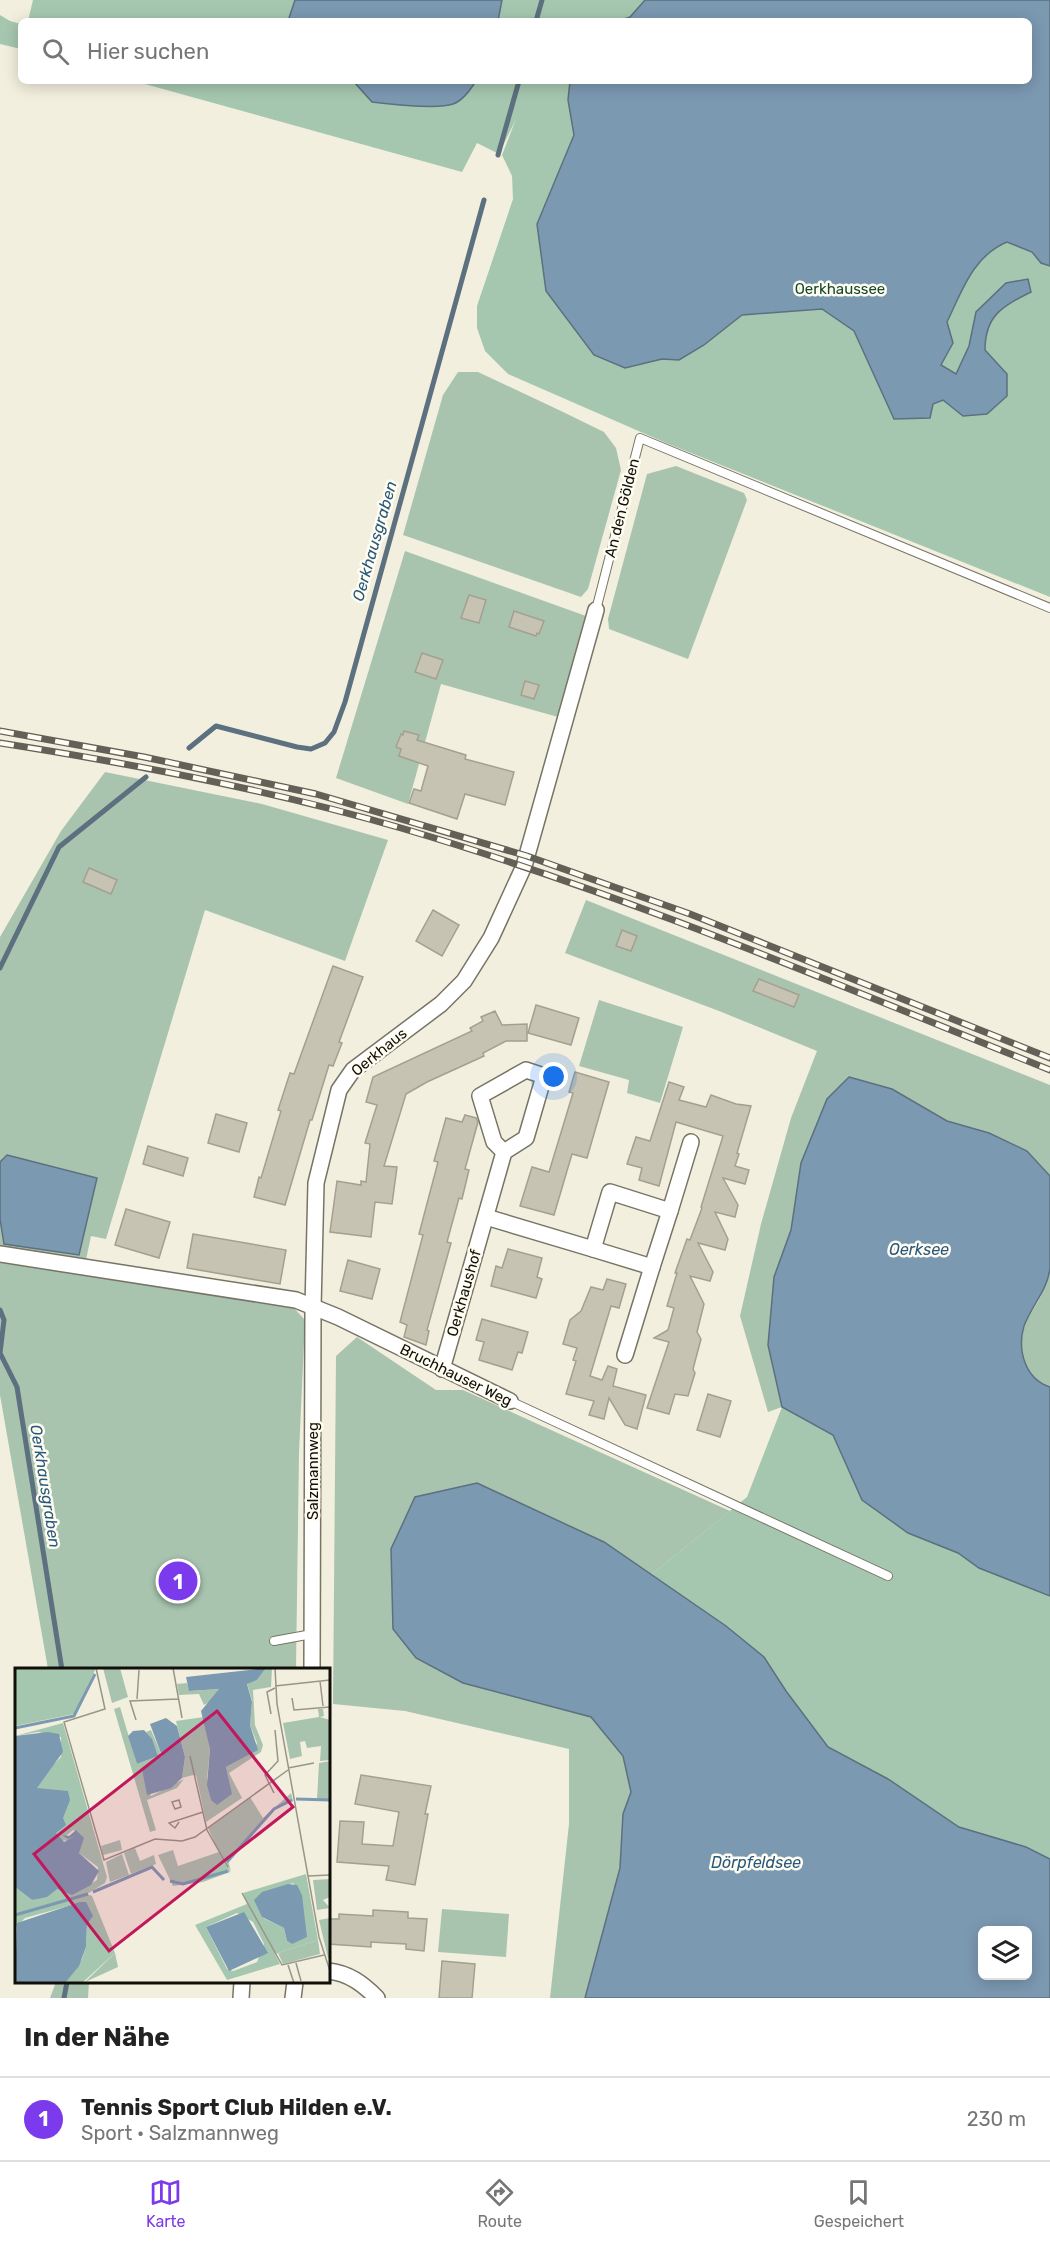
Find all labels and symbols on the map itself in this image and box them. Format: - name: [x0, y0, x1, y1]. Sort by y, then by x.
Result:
- park label: Oerkhaussee: [795, 280, 885, 298]
- street label: An den Gölden: [601, 456, 643, 560]
- water label: Oerkhausgraben: [348, 479, 401, 603]
- street label: Oerkhaus: [348, 1024, 411, 1080]
- your location: [539, 1062, 568, 1091]
- water label: Oerksee: [889, 1240, 949, 1259]
- street label: Oerkhaushof: [443, 1247, 485, 1339]
- street label: Bruchhauser Weg: [397, 1340, 515, 1410]
- street label: Salzmannweg: [304, 1422, 322, 1520]
- water label: Oerkhausgraben: [26, 1423, 65, 1549]
- pin: 1: [158, 1558, 198, 1604]
- inset map: [15, 1668, 330, 1983]
- water label: Dörpfeldsee: [711, 1853, 801, 1872]

